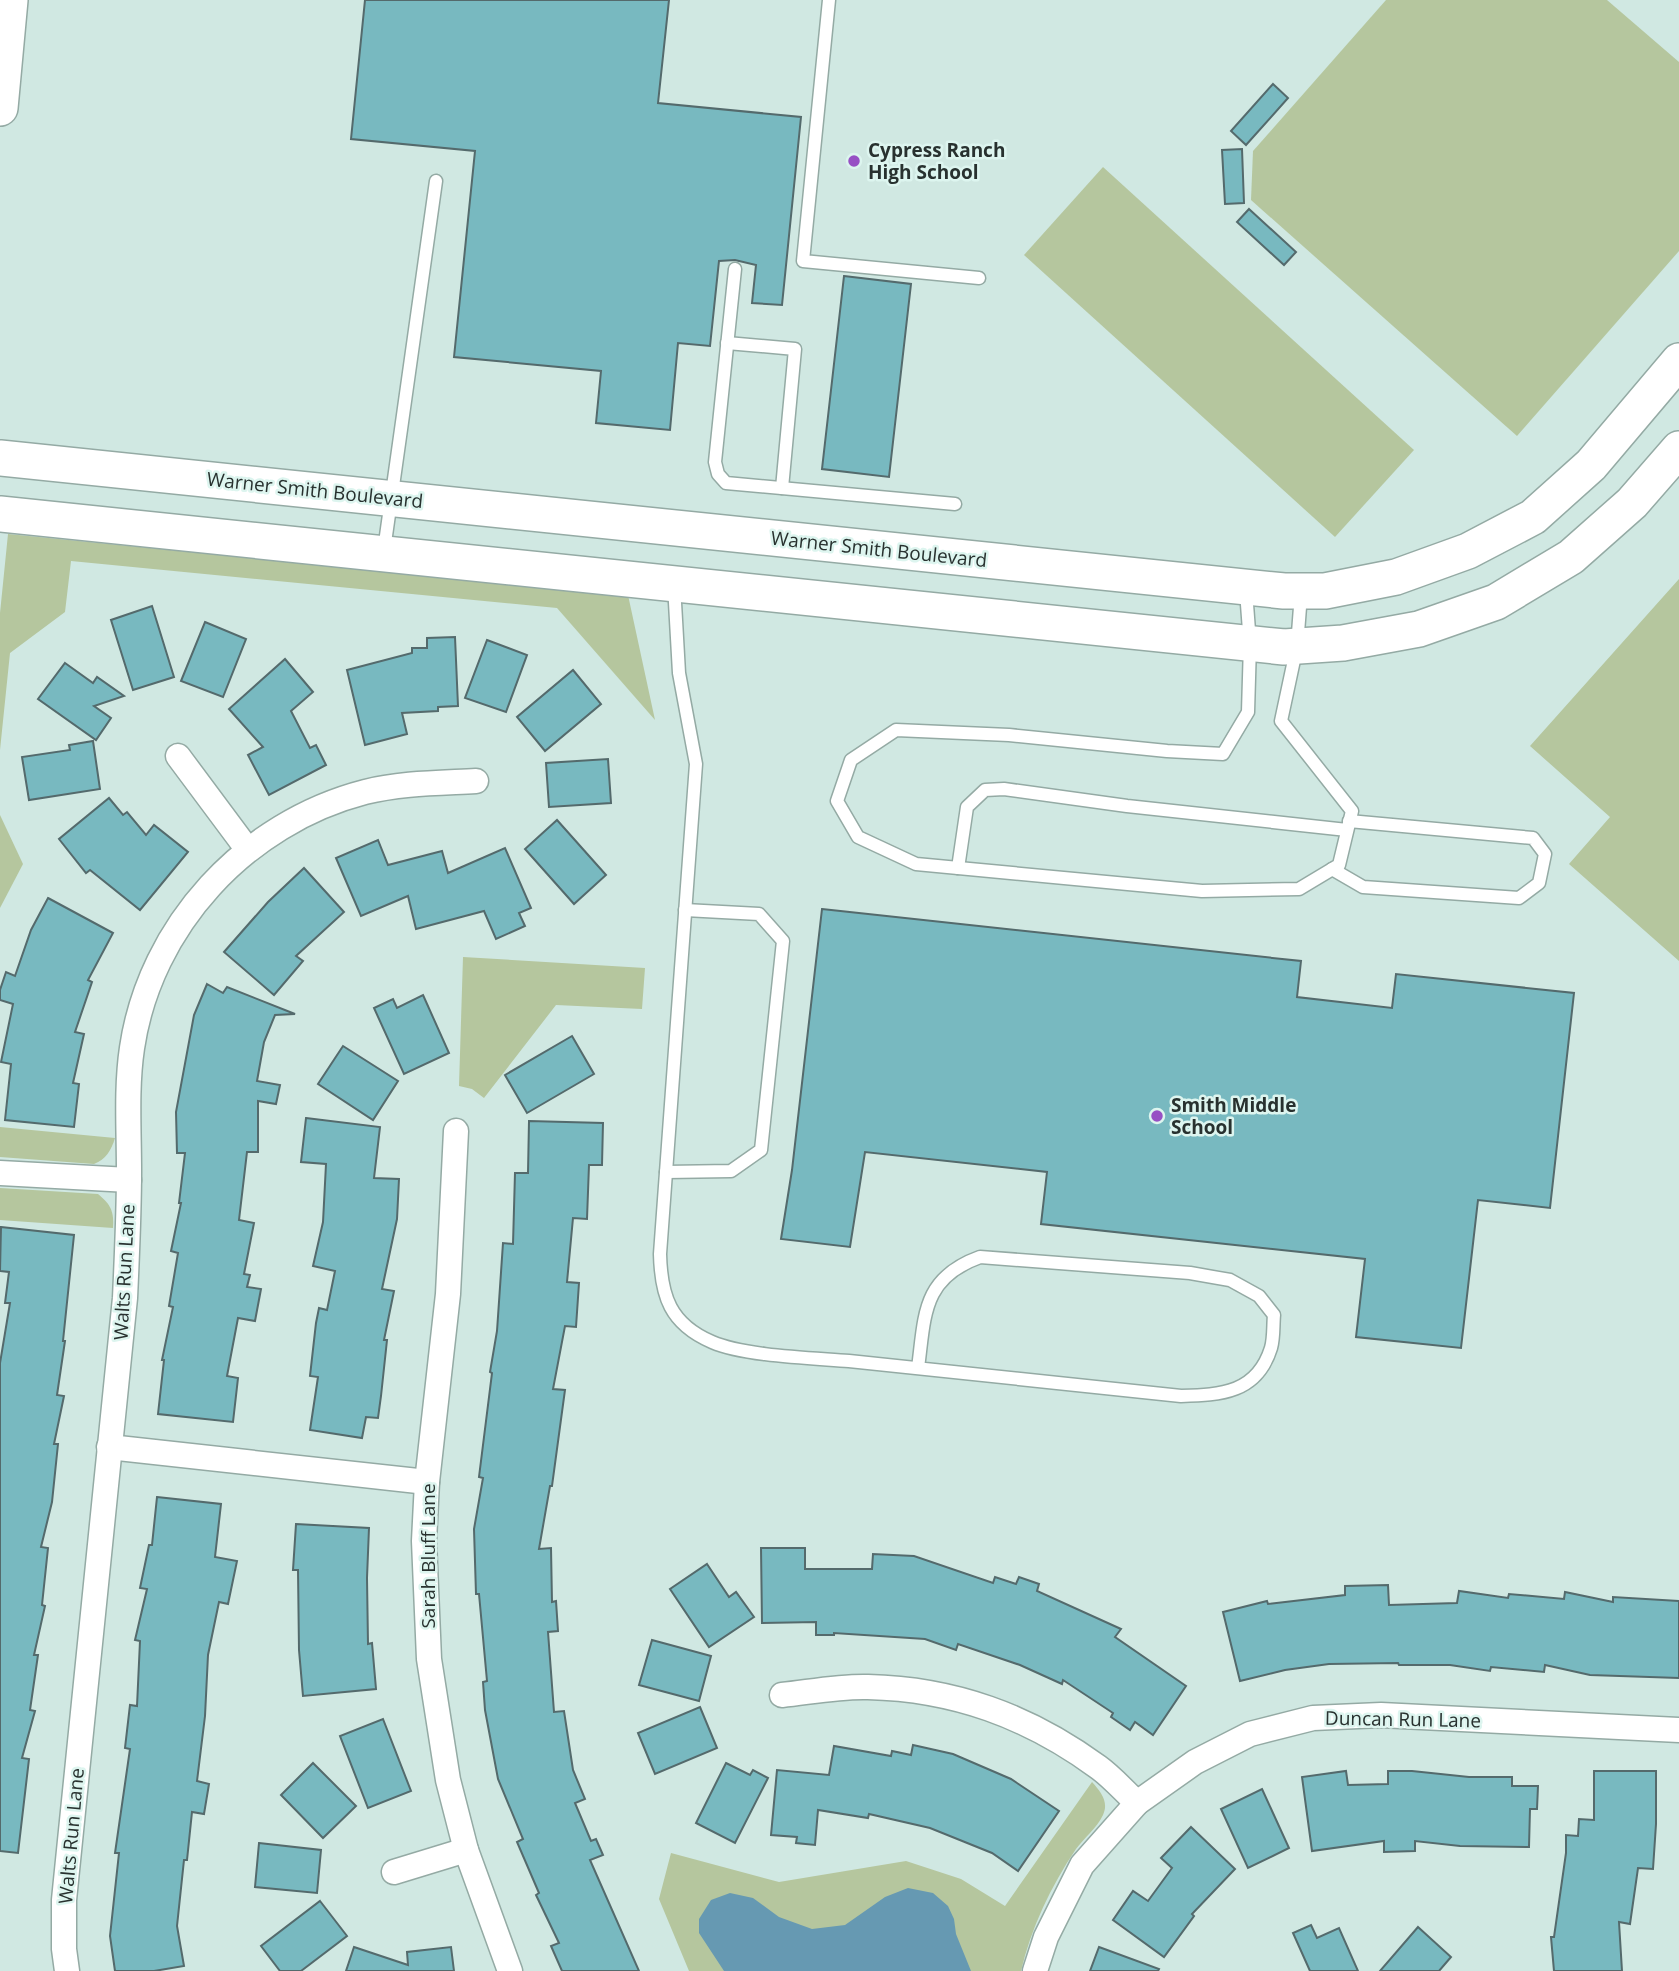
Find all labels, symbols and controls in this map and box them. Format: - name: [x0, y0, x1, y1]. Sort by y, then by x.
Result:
- place label: Cypress Ranch High School: [868, 137, 1005, 185]
- marker: Cypress Ranch High School: [846, 153, 862, 169]
- street label: Warner Smith Boulevard: [206, 466, 424, 514]
- street label: Warner Smith Boulevard: [770, 525, 988, 573]
- place label: Smith Middle School: [1171, 1092, 1296, 1140]
- marker: Smith Middle School: [1149, 1108, 1165, 1124]
- street label: Walts Run Lane: [107, 1203, 141, 1341]
- street label: Sarah Bluff Lane: [415, 1483, 441, 1629]
- street label: Duncan Run Lane: [1325, 1705, 1481, 1733]
- street label: Walts Run Lane: [52, 1767, 90, 1905]

